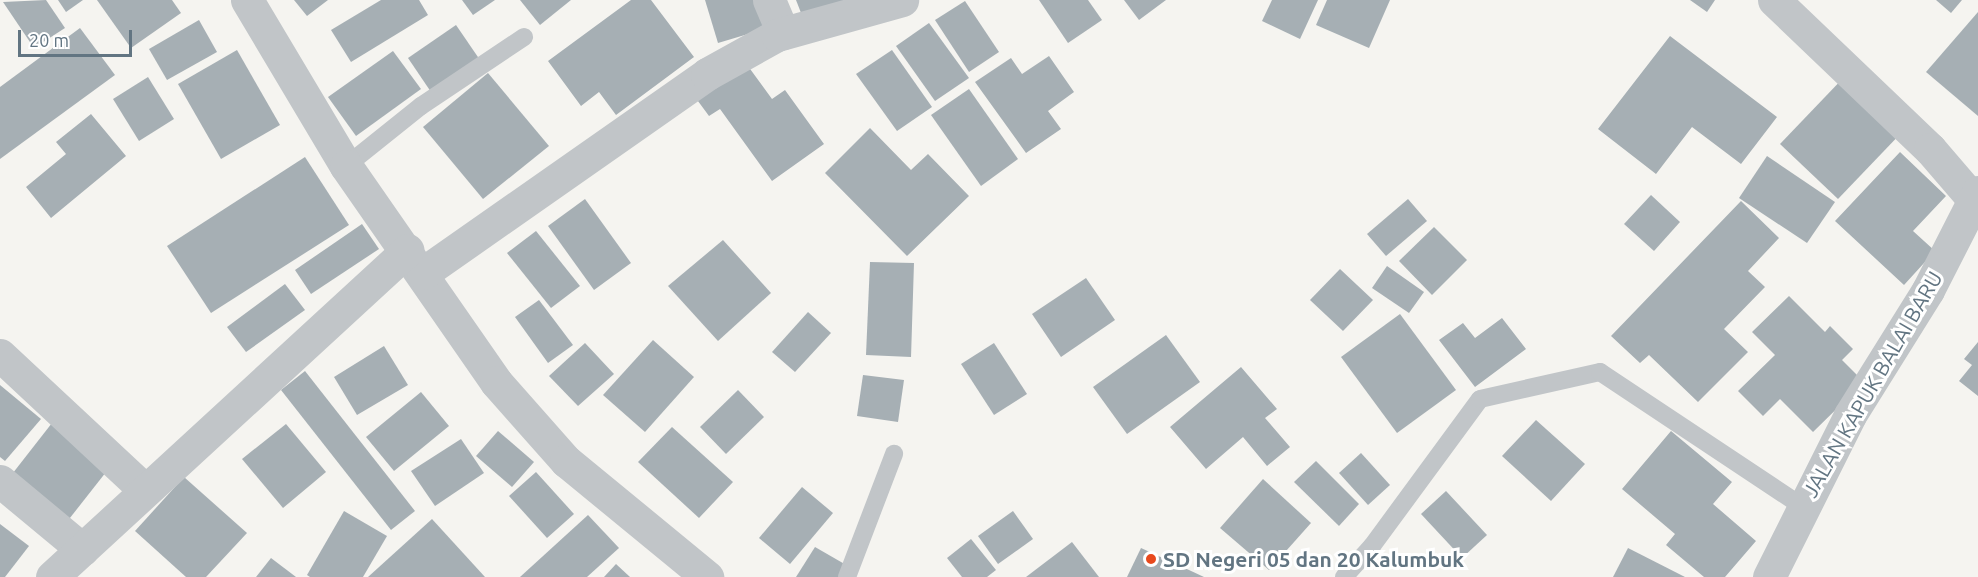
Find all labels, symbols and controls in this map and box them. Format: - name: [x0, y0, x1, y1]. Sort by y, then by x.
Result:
- scale bar: [21, 18, 135, 56]
- text: 20 m: [29, 30, 69, 50]
- street label: JALAN KAPUK BALAI BARU: [1797, 267, 1947, 501]
- place label: SD Negeri 05 dan 20 Kalumbuk: [1163, 546, 1464, 572]
- marker: SD Negeri 05 dan 20 Kalumbuk: [1144, 552, 1158, 566]

